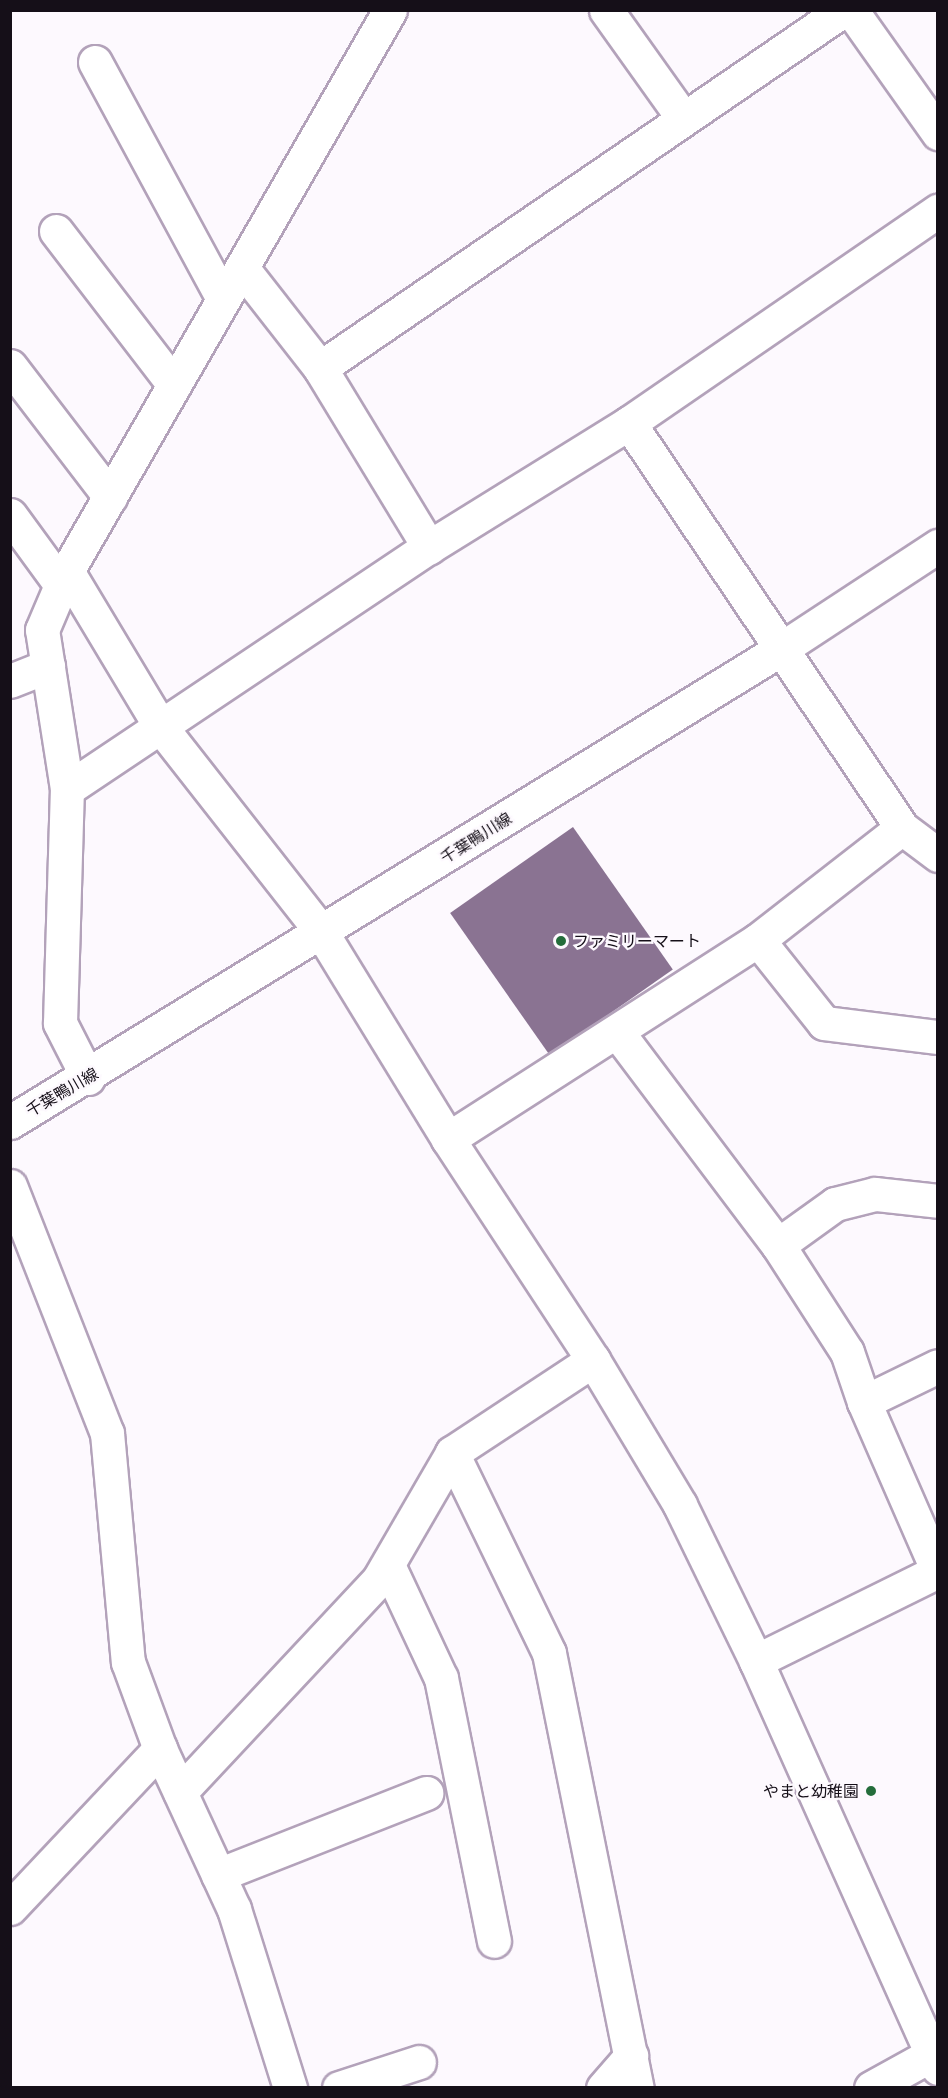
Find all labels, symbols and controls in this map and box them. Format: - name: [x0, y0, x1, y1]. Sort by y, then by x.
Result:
- street label: 千葉鴨川線: [437, 809, 515, 867]
- place label: ファミリーマート: [573, 931, 701, 951]
- marker: ファミリーマート: [554, 934, 568, 948]
- street label: 千葉鴨川線: [23, 1064, 101, 1120]
- place label: やまと幼稚園: [763, 1781, 859, 1801]
- marker: やまと幼稚園: [864, 1784, 878, 1798]

